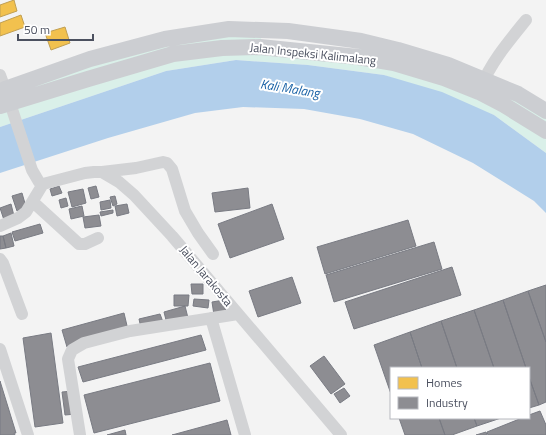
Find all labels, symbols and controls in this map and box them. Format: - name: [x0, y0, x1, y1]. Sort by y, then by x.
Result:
- scale bar: [18, 16, 93, 42]
- text: 50 m: [24, 20, 50, 39]
- street label: Jalan Inspeksi Kalimalang: [249, 37, 377, 70]
- water label: Kali Malang: [259, 73, 323, 103]
- street label: Jalan Jarakosta: [175, 241, 238, 310]
- legend: [390, 367, 530, 419]
- text: Homes: [426, 373, 462, 392]
- text: Industry: [426, 393, 468, 412]

